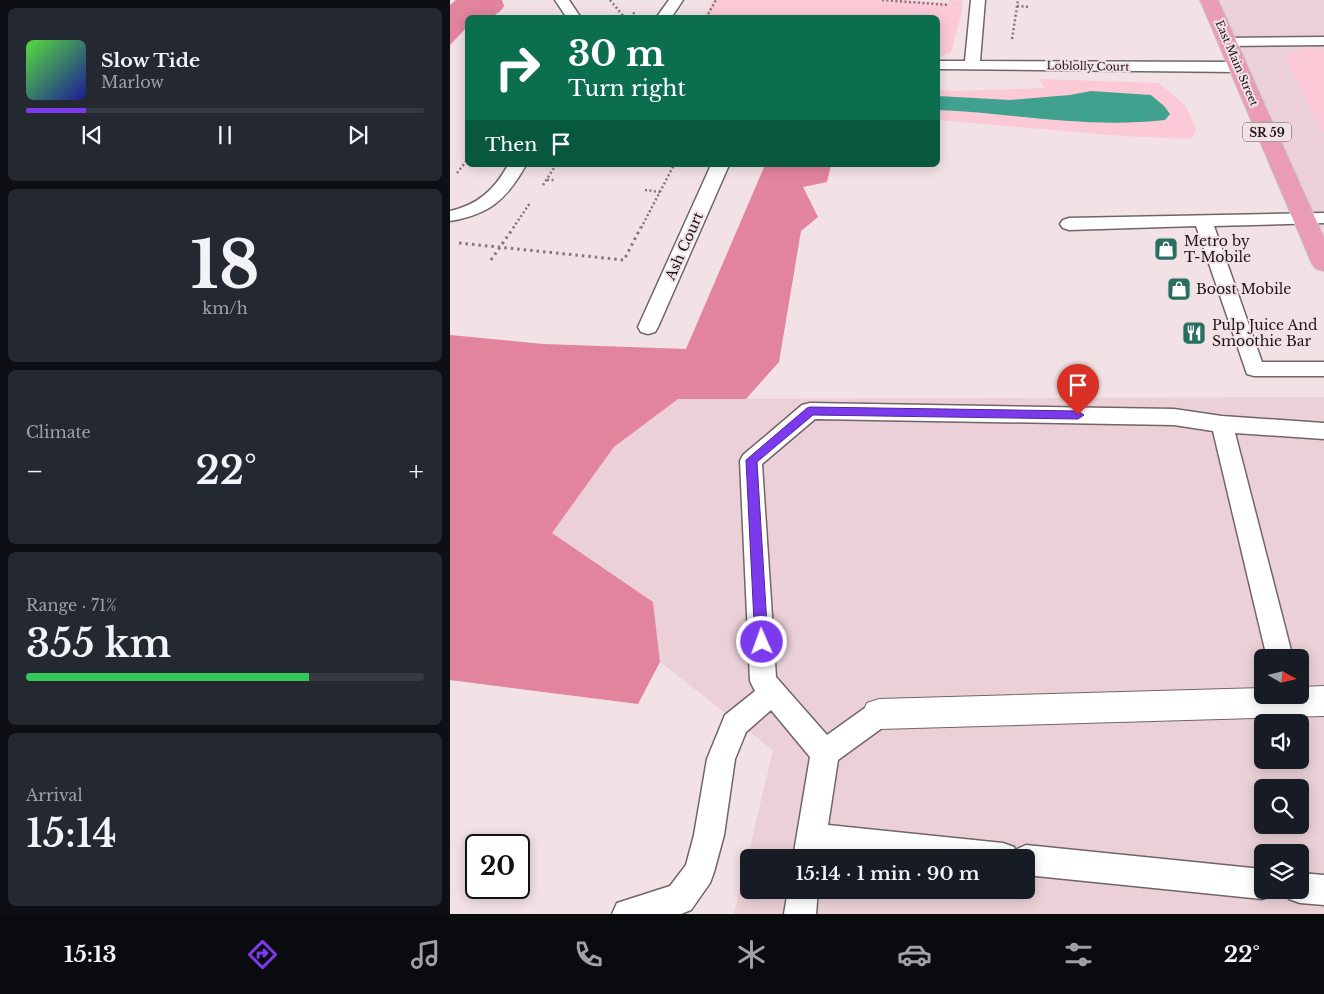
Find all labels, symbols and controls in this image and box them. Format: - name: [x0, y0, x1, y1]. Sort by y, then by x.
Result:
- street label: East Main Street: [1213, 18, 1262, 109]
- text: 30 m: [568, 32, 665, 75]
- icon: right: [485, 35, 550, 100]
- text: Slow Tide: [101, 49, 200, 72]
- street label: Loblolly Court: [1046, 58, 1130, 74]
- text: Marlow: [101, 72, 164, 92]
- text: Turn right: [568, 75, 686, 102]
- icon: previous: [78, 121, 106, 149]
- icon: pause: [211, 121, 239, 149]
- icon: next: [344, 121, 372, 149]
- road number: SR 59: [1243, 122, 1291, 142]
- icon: arrive: [547, 130, 575, 158]
- text: Then: [485, 133, 537, 156]
- street label: Ash Court: [661, 209, 707, 284]
- text: 18: [190, 225, 260, 306]
- place label: Metro by T-Mobile: [1184, 232, 1251, 266]
- shop icon: Metro by T-Mobile: [1153, 236, 1179, 262]
- shop icon: Boost Mobile: [1166, 276, 1192, 302]
- place label: Boost Mobile: [1196, 280, 1291, 298]
- text: km/h: [202, 298, 248, 318]
- place label: Pulp Juice And Smoothie Bar: [1212, 316, 1318, 350]
- restaurant icon: Pulp Juice And Smoothie Bar: [1181, 320, 1207, 346]
- pin: [1057, 364, 1099, 415]
- icon: arrive: [1064, 371, 1092, 399]
- text: Climate: [26, 422, 91, 442]
- text: 22°: [195, 447, 257, 494]
- text: −: [26, 454, 44, 489]
- text: +: [409, 454, 424, 489]
- text: Range · 71%: [26, 595, 117, 615]
- position arrow: [735, 615, 787, 667]
- text: 355 km: [26, 620, 171, 667]
- north arrow: [1254, 649, 1309, 704]
- map controls: [1254, 649, 1309, 899]
- button: sound: [1254, 714, 1309, 769]
- button: search: [1254, 779, 1309, 834]
- text: Arrival: [26, 785, 83, 805]
- text: 15:14: [26, 810, 117, 857]
- speed limit sign: 20: [465, 834, 530, 899]
- button: layers: [1254, 844, 1309, 899]
- text: 15:14 · 1 min · 90 m: [795, 862, 980, 885]
- icon: directions: [245, 937, 280, 972]
- icon: music: [408, 937, 443, 972]
- icon: phone: [571, 937, 606, 972]
- icon: climate: [734, 937, 769, 972]
- icon: car: [897, 937, 932, 972]
- icon: filters: [1061, 937, 1096, 972]
- text: 15:13: [64, 941, 117, 968]
- text: 22°: [1224, 941, 1260, 968]

